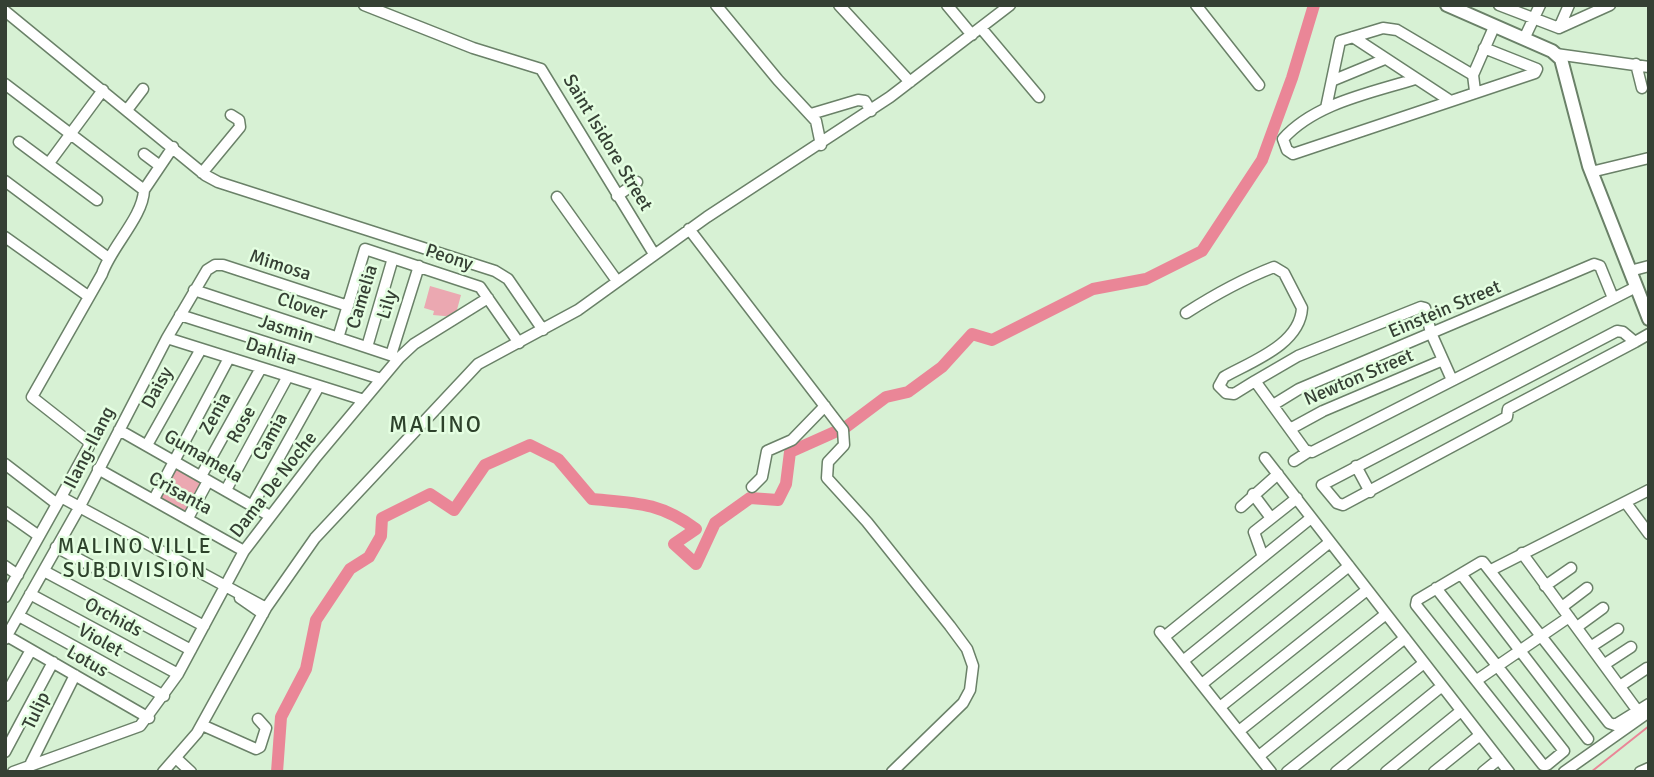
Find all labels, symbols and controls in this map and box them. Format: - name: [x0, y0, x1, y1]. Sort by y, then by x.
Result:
- street label: Saint Isidore Street: [557, 71, 657, 215]
- street label: Peony: [422, 240, 476, 276]
- street label: Mimosa: [246, 245, 314, 287]
- street label: Camelia: [342, 262, 384, 332]
- street label: Einstein Street: [1385, 276, 1505, 344]
- street label: Clover: [274, 288, 330, 326]
- street label: Lily: [373, 288, 403, 322]
- street label: Jasmin: [256, 310, 316, 350]
- street label: Dahlia: [243, 333, 299, 371]
- street label: Newton Street: [1301, 345, 1417, 411]
- street label: Daisy: [137, 363, 179, 413]
- street label: Zenia: [195, 389, 237, 439]
- street label: Rose: [223, 402, 261, 448]
- street label: Ilang-Ilang: [60, 403, 120, 493]
- street label: Camia: [249, 409, 293, 465]
- district label: MALINO: [390, 412, 482, 440]
- street label: Gumamela: [160, 425, 246, 489]
- street label: Dama De Noche: [226, 427, 322, 543]
- street label: Crisanta: [144, 467, 216, 521]
- district label: MALINO VILLE SUBDIVISION: [59, 534, 211, 584]
- street label: Orchids: [80, 593, 146, 643]
- street label: Violet: [74, 620, 126, 662]
- street label: Lotus: [62, 641, 112, 683]
- street label: Tulip: [18, 689, 56, 733]

